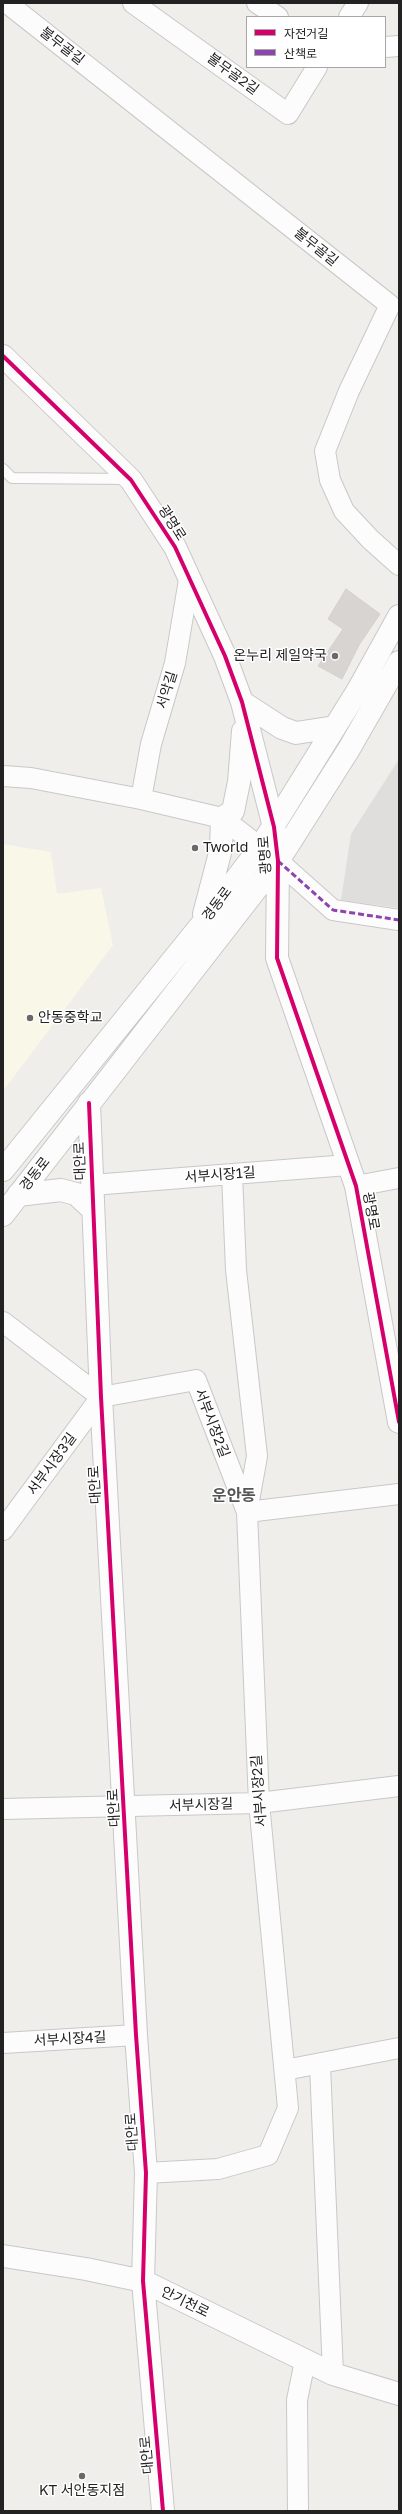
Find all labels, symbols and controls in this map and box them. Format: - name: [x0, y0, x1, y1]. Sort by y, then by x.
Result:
- legend: [246, 16, 386, 68]
- street label: 불무골길: [37, 24, 87, 68]
- text: 자전거길: [284, 26, 328, 41]
- text: 산책로: [284, 46, 317, 61]
- street label: 불무골2길: [204, 50, 262, 98]
- street label: 불무골길: [291, 224, 341, 270]
- street label: 광명로: [155, 502, 189, 544]
- place label: 온누리 제일약국: [233, 648, 327, 664]
- marker: 온누리 제일약국: [330, 651, 340, 661]
- street label: 서악길: [153, 669, 181, 711]
- street label: 광명로: [255, 835, 275, 875]
- place label: Tworld: [203, 840, 248, 856]
- marker: Tworld: [190, 843, 200, 853]
- street label: 경동로: [199, 884, 235, 924]
- place label: 안동중학교: [38, 1010, 102, 1026]
- marker: 안동중학교: [25, 1013, 35, 1023]
- street label: 대안로: [71, 1141, 89, 1181]
- street label: 경동로: [16, 1154, 54, 1194]
- street label: 서부시장1길: [184, 1164, 256, 1186]
- street label: 광명로: [359, 1191, 383, 1231]
- street label: 서부시장2길: [191, 1386, 233, 1460]
- street label: 서부시장3길: [24, 1430, 80, 1498]
- street label: 대안로: [86, 1465, 104, 1505]
- district label: 운안동: [212, 1486, 256, 1506]
- street label: 서부시장2길: [248, 1754, 270, 1828]
- street label: 대안로: [105, 1788, 123, 1828]
- street label: 서부시장길: [169, 1795, 233, 1815]
- street label: 서부시장4길: [33, 2029, 107, 2049]
- street label: 대안로: [122, 2112, 142, 2152]
- street label: 안기천로: [158, 2283, 212, 2321]
- street label: 대안로: [137, 2435, 157, 2475]
- marker: KT 서안동지점: [77, 2471, 87, 2481]
- place label: KT 서안동지점: [39, 2483, 125, 2499]

